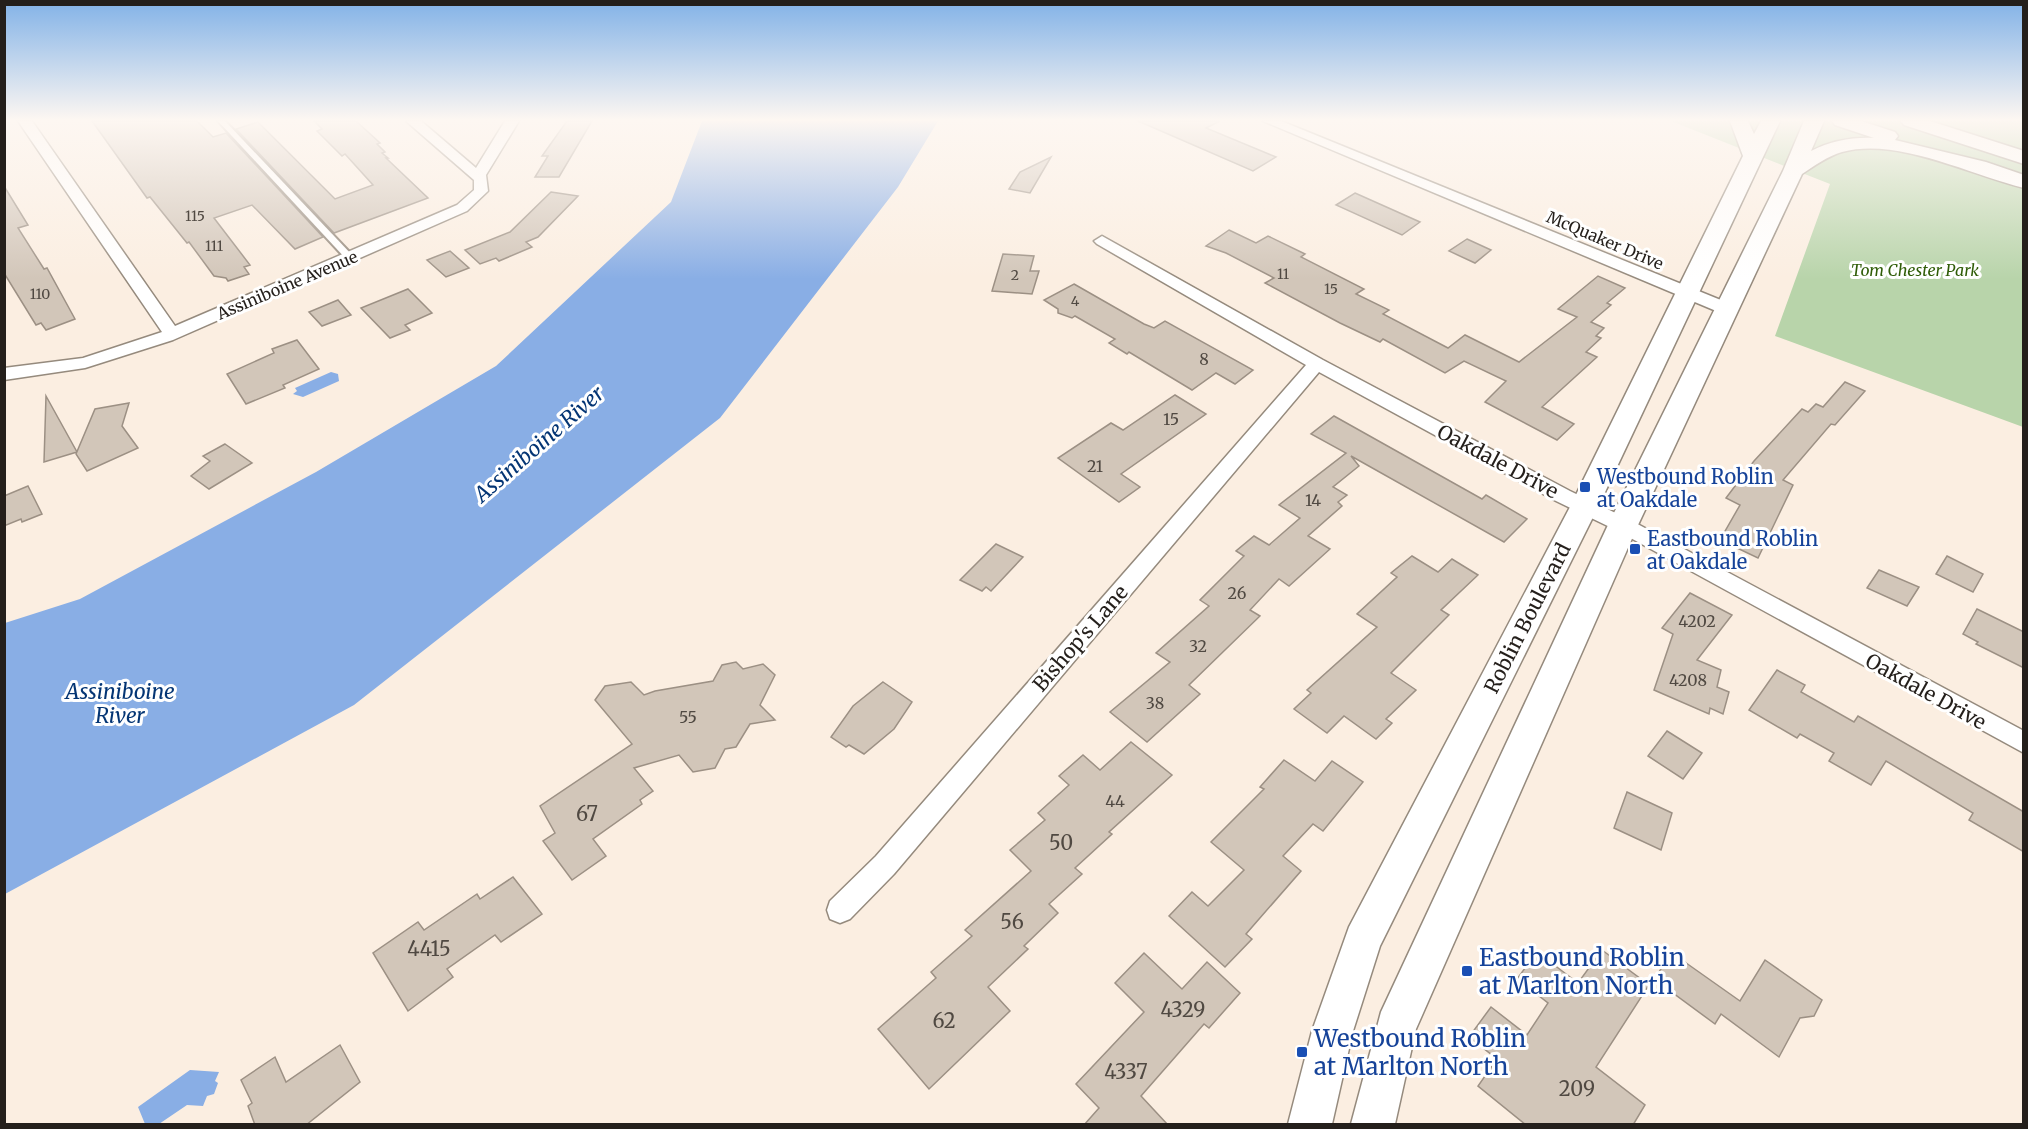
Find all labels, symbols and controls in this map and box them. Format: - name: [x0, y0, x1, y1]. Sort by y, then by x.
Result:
- street label: McQuaker Drive: [1544, 206, 1666, 274]
- house number: 115: [185, 207, 205, 225]
- house number: 111: [205, 237, 223, 255]
- street label: Assiniboine Avenue: [213, 246, 360, 324]
- park label: Tom Chester Park: [1851, 260, 1979, 280]
- house number: 11: [1277, 265, 1289, 283]
- house number: 2: [1011, 266, 1019, 284]
- house number: 15: [1324, 280, 1338, 298]
- house number: 110: [30, 285, 50, 303]
- house number: 4: [1071, 292, 1080, 310]
- house number: 8: [1199, 349, 1209, 369]
- water label: Assiniboine River: [467, 380, 610, 509]
- house number: 15: [1163, 409, 1179, 429]
- street label: Oakdale Drive: [1433, 419, 1563, 503]
- house number: 21: [1087, 456, 1103, 476]
- place label: Westbound Roblin at Oakdale: [1596, 464, 1774, 512]
- marker: Westbound Roblin at Oakdale: [1578, 480, 1592, 494]
- house number: 14: [1305, 490, 1321, 510]
- place label: Eastbound Roblin at Oakdale: [1647, 526, 1818, 574]
- street label: Roblin Boulevard: [1478, 539, 1576, 697]
- marker: Eastbound Roblin at Oakdale: [1628, 542, 1642, 556]
- street label: Bishop's Lane: [1027, 580, 1133, 696]
- house number: 26: [1228, 583, 1247, 603]
- house number: 4202: [1678, 611, 1716, 631]
- house number: 32: [1189, 636, 1207, 656]
- street label: Oakdale Drive: [1861, 648, 1991, 734]
- house number: 4208: [1669, 670, 1707, 690]
- water label: Assiniboine River: [63, 678, 175, 729]
- house number: 38: [1146, 693, 1164, 713]
- house number: 55: [679, 707, 697, 727]
- house number: 44: [1105, 791, 1125, 811]
- house number: 67: [576, 801, 598, 826]
- house number: 50: [1049, 830, 1073, 855]
- house number: 56: [1000, 909, 1024, 934]
- house number: 4415: [407, 936, 451, 961]
- place label: Eastbound Roblin at Marlton North: [1479, 942, 1685, 1001]
- marker: Eastbound Roblin at Marlton North: [1460, 964, 1474, 978]
- house number: 4329: [1161, 997, 1205, 1022]
- house number: 62: [932, 1008, 956, 1033]
- place label: Westbound Roblin at Marlton North: [1313, 1023, 1526, 1082]
- marker: Westbound Roblin at Marlton North: [1295, 1045, 1309, 1059]
- house number: 4337: [1104, 1059, 1148, 1084]
- house number: 209: [1559, 1076, 1595, 1101]

